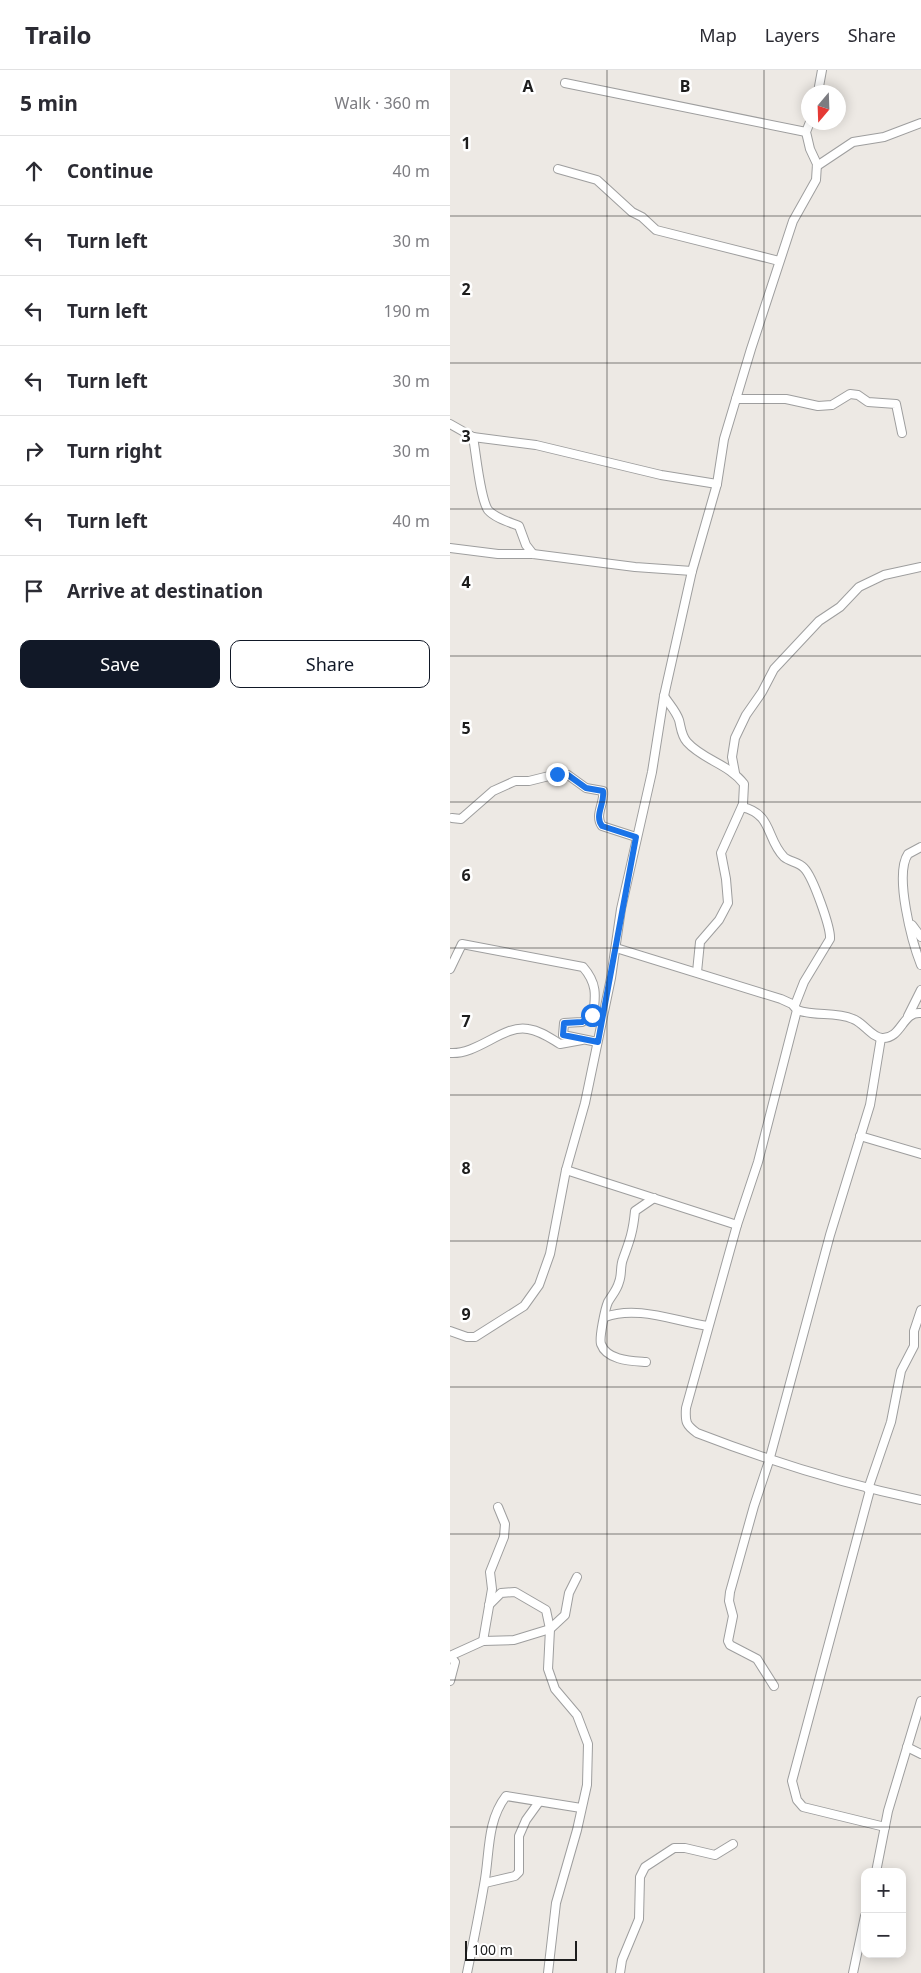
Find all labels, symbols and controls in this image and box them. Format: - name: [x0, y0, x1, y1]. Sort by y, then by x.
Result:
- text: Trailo: [25, 18, 92, 51]
- text: Map: [699, 23, 737, 47]
- text: Layers: [765, 23, 820, 47]
- text: Share: [848, 23, 896, 47]
- text: A: [522, 75, 534, 97]
- text: B: [680, 75, 690, 97]
- north arrow: [801, 85, 846, 130]
- text: 5 min: [20, 89, 78, 117]
- text: Walk · 360 m: [335, 92, 430, 114]
- text: 1: [461, 132, 471, 154]
- icon: ahead: [20, 157, 48, 185]
- text: Continue: [67, 158, 153, 184]
- text: 40 m: [393, 160, 430, 182]
- icon: left: [20, 227, 48, 255]
- text: Turn left: [67, 228, 148, 254]
- text: 30 m: [393, 230, 430, 252]
- text: 2: [461, 278, 471, 300]
- icon: left: [20, 297, 48, 325]
- text: Turn left: [67, 298, 148, 324]
- text: 190 m: [383, 300, 430, 322]
- icon: left: [20, 367, 48, 395]
- text: Turn left: [67, 368, 148, 394]
- text: 30 m: [393, 370, 430, 392]
- text: 3: [461, 425, 471, 447]
- icon: right: [20, 437, 48, 465]
- text: Turn right: [67, 438, 162, 464]
- text: 30 m: [393, 440, 430, 462]
- icon: left: [20, 507, 48, 535]
- text: Turn left: [67, 508, 148, 534]
- text: 40 m: [393, 510, 430, 532]
- text: 4: [461, 571, 471, 593]
- icon: arrive: [20, 577, 48, 605]
- text: Arrive at destination: [67, 578, 263, 604]
- button: Save: [20, 640, 220, 688]
- button: Share: [230, 640, 430, 688]
- text: 5: [461, 717, 471, 739]
- route end: [546, 763, 569, 786]
- text: 6: [461, 864, 471, 886]
- route start: [581, 1004, 604, 1027]
- text: 7: [461, 1010, 471, 1032]
- text: 8: [461, 1157, 471, 1179]
- text: 9: [461, 1303, 471, 1325]
- map controls: [861, 1868, 906, 1958]
- button: +: [861, 1868, 906, 1913]
- button: −: [861, 1913, 906, 1958]
- scale bar: [465, 1938, 578, 1961]
- text: 100 m: [472, 1940, 513, 1959]

